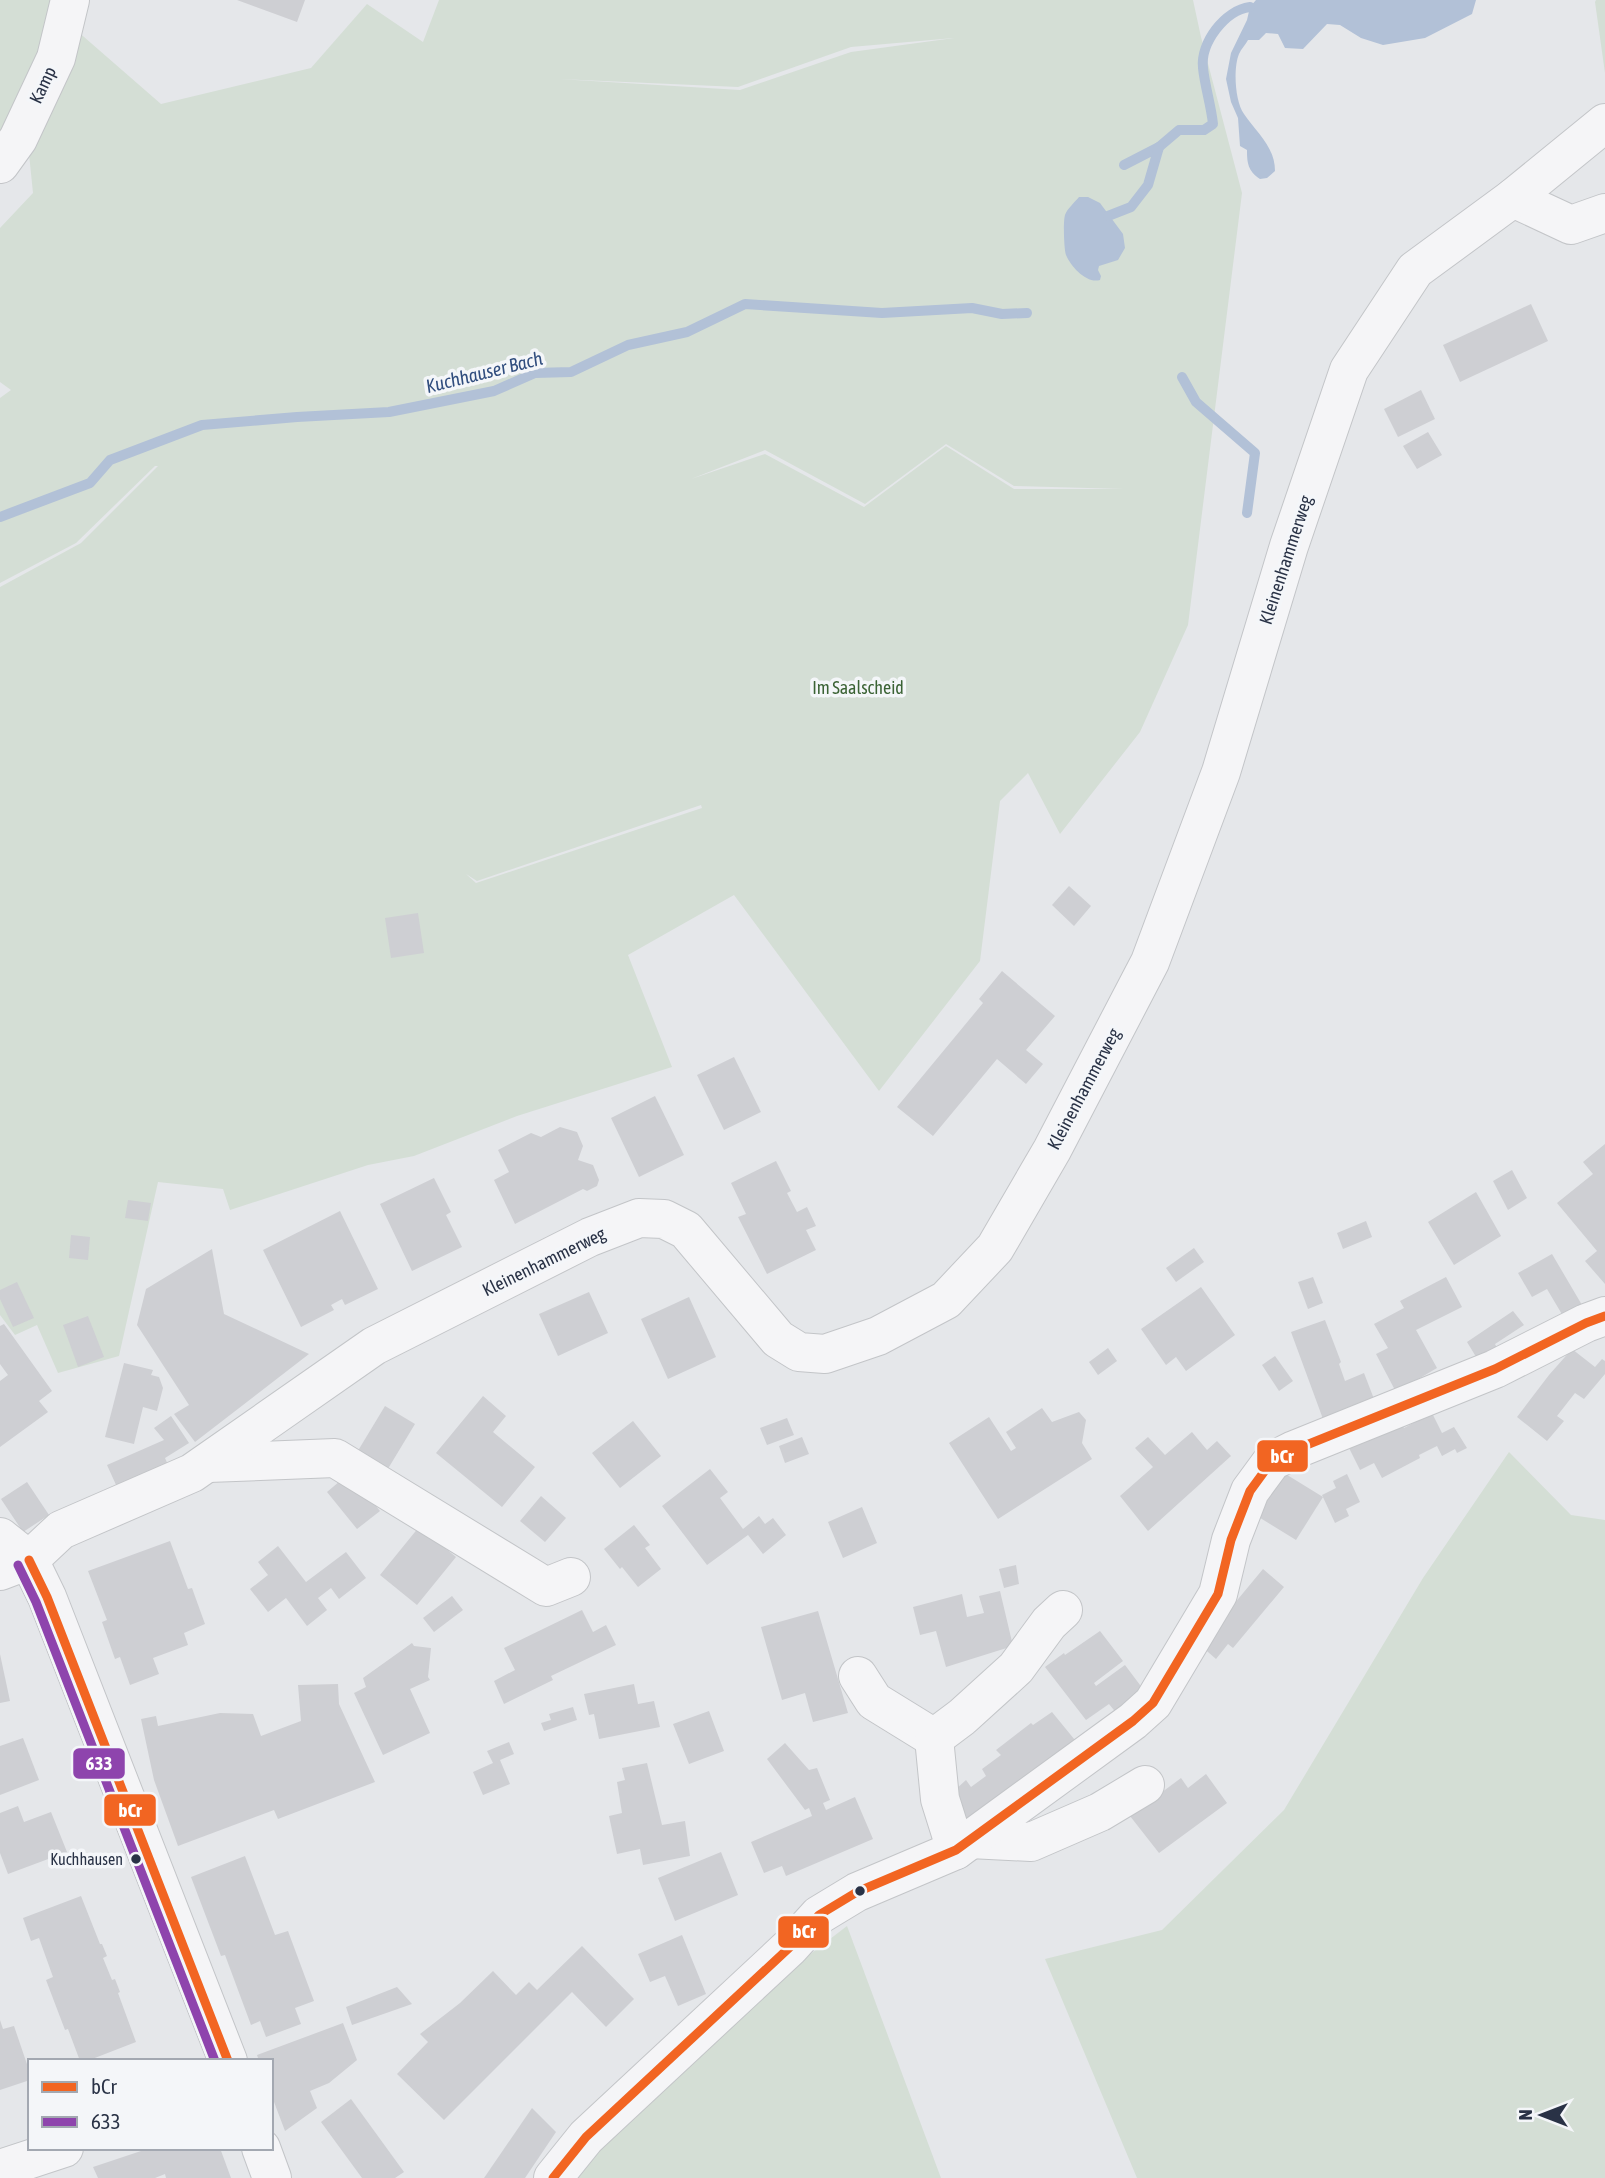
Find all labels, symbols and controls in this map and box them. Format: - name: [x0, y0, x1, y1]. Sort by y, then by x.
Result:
- street label: Kamp: [25, 63, 60, 107]
- water label: Kuchhauser Bach: [423, 347, 545, 397]
- street label: Kleinenhammerweg: [1255, 492, 1316, 627]
- park label: Im Saalscheid: [812, 677, 904, 698]
- street label: Kleinenhammerweg: [1043, 1024, 1124, 1153]
- street label: Kleinenhammerweg: [479, 1223, 609, 1300]
- line badge: bCr: [1256, 1439, 1309, 1473]
- text: bCr: [1270, 1445, 1294, 1467]
- line badge: 633: [72, 1747, 126, 1780]
- text: 633: [86, 1752, 112, 1774]
- line badge: bCr: [103, 1793, 157, 1827]
- text: bCr: [118, 1799, 142, 1821]
- place label: Kuchhausen: [50, 1850, 123, 1868]
- marker: Kuchhausen: [129, 1852, 143, 1866]
- unlabelled marker: [853, 1884, 867, 1898]
- line badge: bCr: [777, 1915, 830, 1949]
- text: bCr: [792, 1920, 816, 1942]
- legend: [28, 2059, 273, 2150]
- text: bCr: [91, 2074, 117, 2098]
- north arrow: [1507, 2080, 1577, 2150]
- text: 633: [91, 2109, 121, 2133]
- text: N: [1514, 2109, 1536, 2121]

